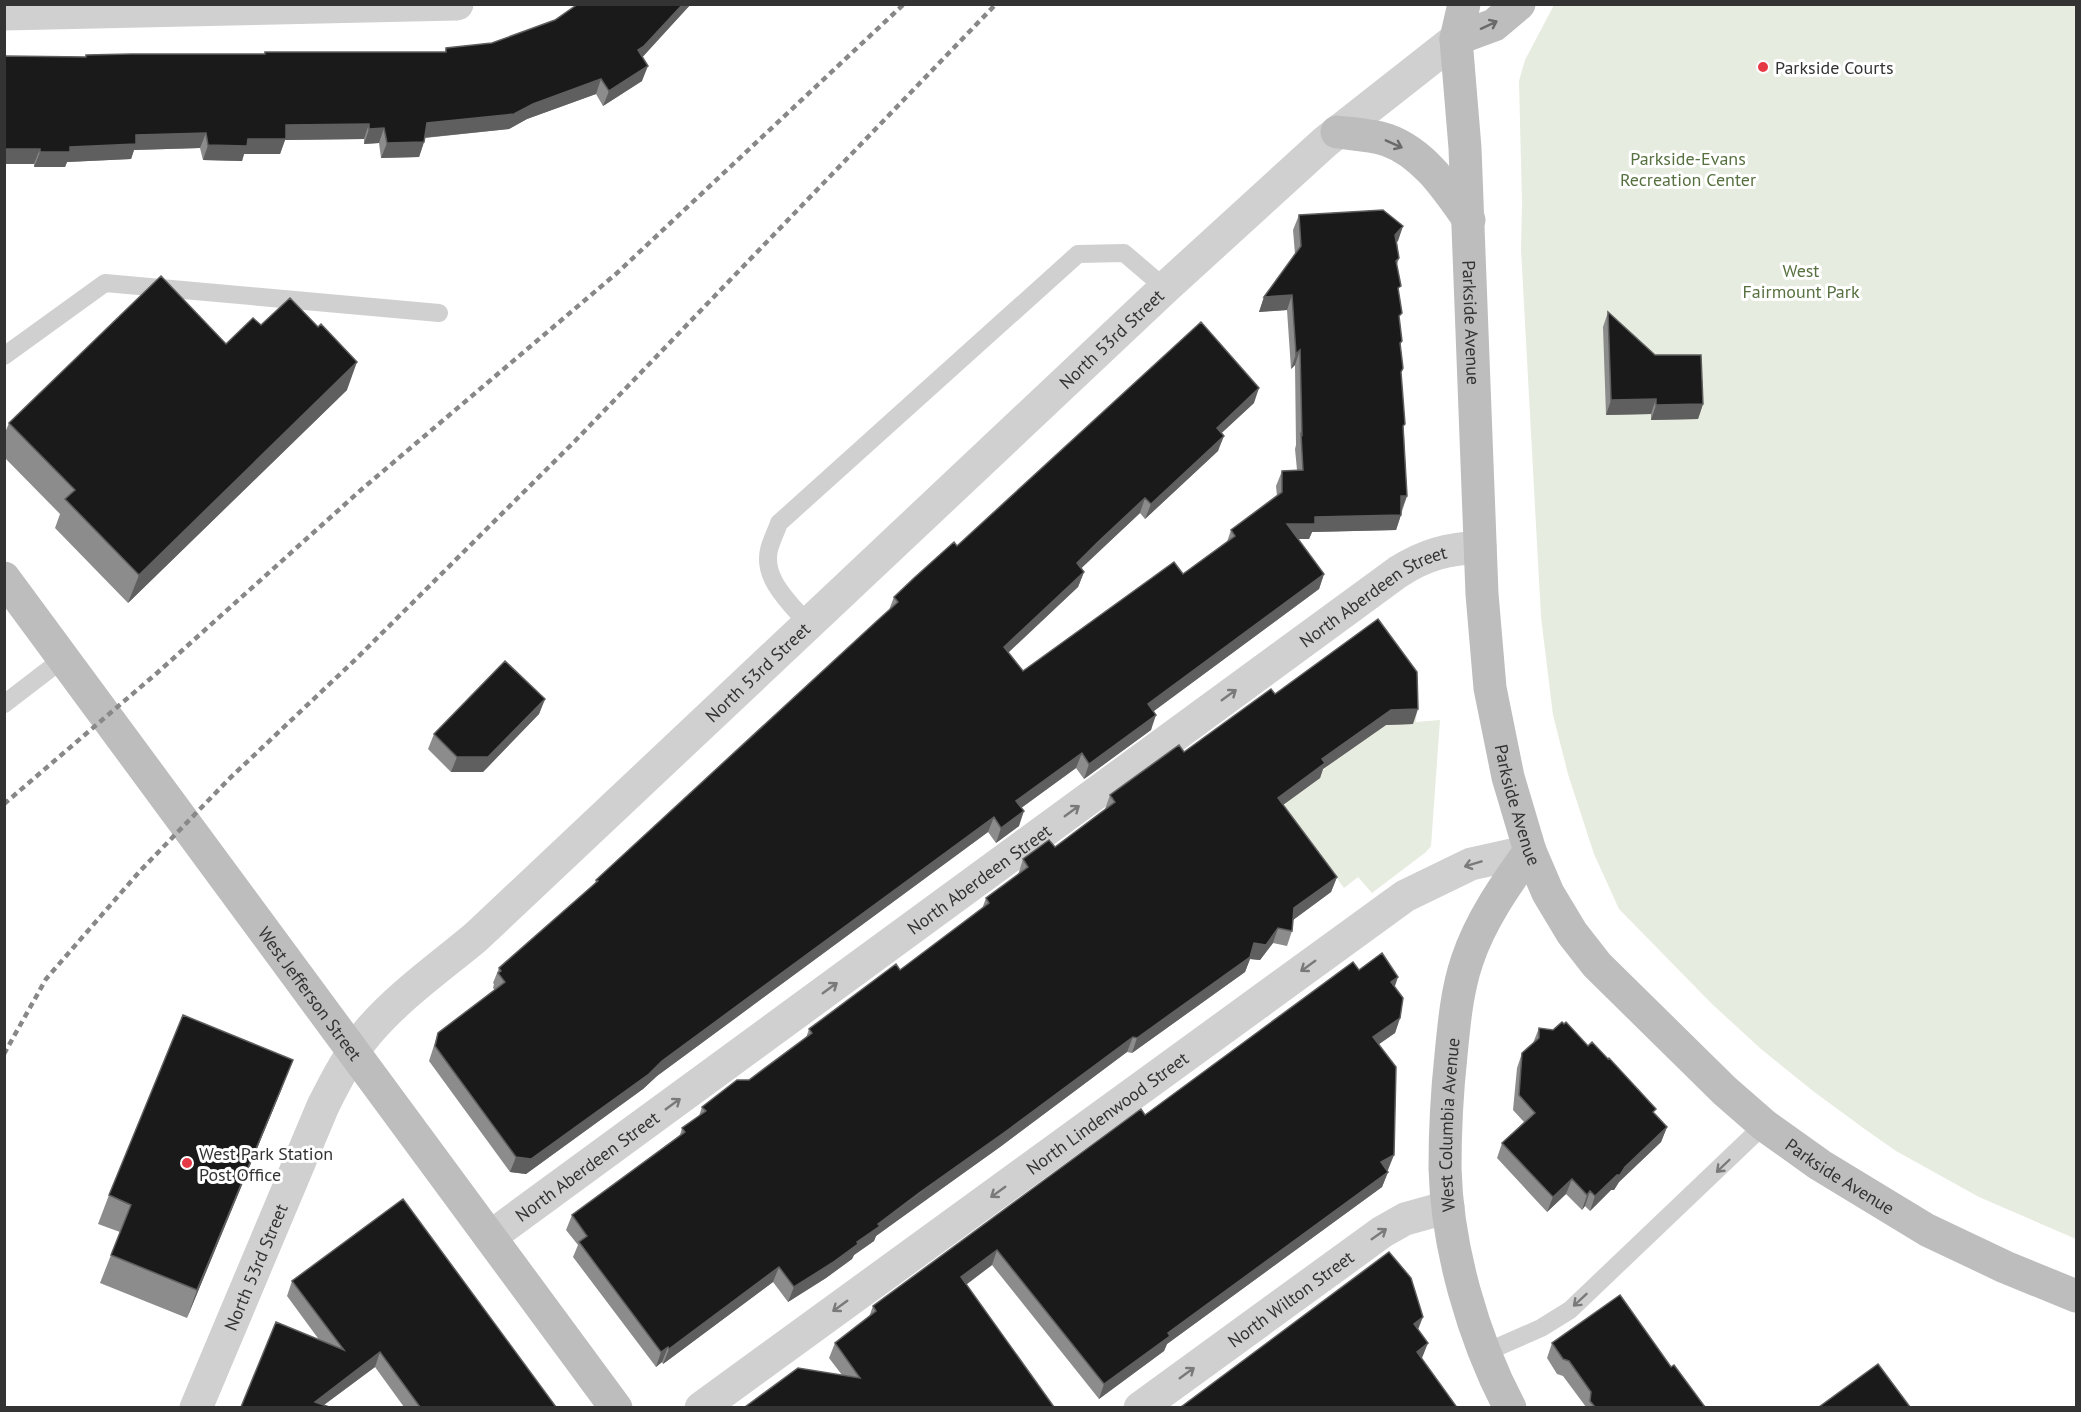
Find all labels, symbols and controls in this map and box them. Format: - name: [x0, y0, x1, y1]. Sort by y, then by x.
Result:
- one-way arrow: [1480, 19, 1498, 31]
- place label: Parkside Courts: [1775, 56, 1893, 79]
- marker: Parkside Courts: [1756, 60, 1770, 74]
- one-way arrow: [1384, 139, 1402, 150]
- park label: Parkside-Evans Recreation Center: [1620, 147, 1756, 191]
- park label: West Fairmount Park: [1743, 259, 1860, 303]
- street label: Parkside Avenue: [1458, 260, 1486, 385]
- street label: North 53rd Street: [1054, 284, 1168, 394]
- street label: North Aberdeen Street: [1295, 540, 1449, 652]
- street label: North 53rd Street: [700, 617, 815, 727]
- one-way arrow: [1221, 689, 1237, 702]
- street label: Parkside Avenue: [1490, 742, 1546, 869]
- one-way arrow: [1064, 805, 1080, 817]
- street label: North Aberdeen Street: [902, 819, 1055, 939]
- one-way arrow: [1464, 859, 1483, 870]
- street label: West Jefferson Street: [253, 922, 367, 1065]
- one-way arrow: [1301, 960, 1317, 972]
- one-way arrow: [822, 982, 838, 994]
- street label: West Columbia Avenue: [1433, 1037, 1464, 1213]
- street label: North Lindenwood Street: [1021, 1046, 1193, 1179]
- one-way arrow: [665, 1097, 681, 1110]
- street label: North Aberdeen Street: [510, 1106, 663, 1226]
- street label: Parkside Avenue: [1781, 1133, 1899, 1219]
- place label: West Park Station Post Office: [199, 1142, 333, 1186]
- marker: West Park Station Post Office: [180, 1156, 194, 1170]
- one-way arrow: [1715, 1159, 1730, 1174]
- one-way arrow: [990, 1185, 1006, 1198]
- street label: North 53rd Street: [218, 1200, 292, 1334]
- one-way arrow: [1371, 1228, 1387, 1240]
- street label: North Wilton Street: [1223, 1245, 1358, 1352]
- one-way arrow: [1573, 1293, 1588, 1307]
- one-way arrow: [833, 1300, 849, 1313]
- one-way arrow: [1179, 1367, 1195, 1379]

